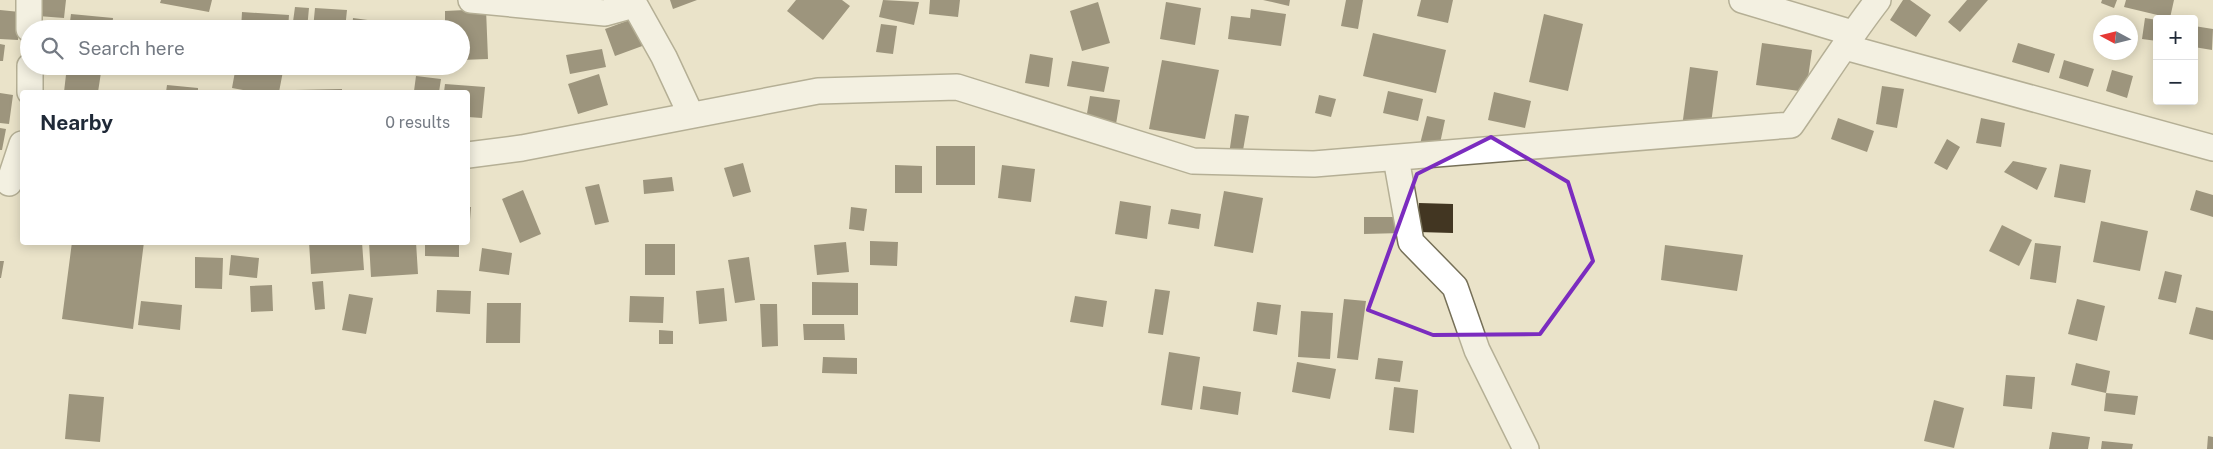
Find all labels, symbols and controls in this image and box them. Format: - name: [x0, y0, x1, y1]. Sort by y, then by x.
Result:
- north arrow: [2093, 15, 2138, 60]
- map controls: [2153, 15, 2198, 105]
- button: +: [2153, 15, 2198, 60]
- search box: [20, 20, 470, 75]
- icon: search: [38, 34, 66, 62]
- text: Search here: [78, 37, 185, 59]
- button: −: [2153, 60, 2198, 105]
- text: Nearby: [40, 110, 113, 135]
- text: 0 results: [385, 113, 450, 132]

